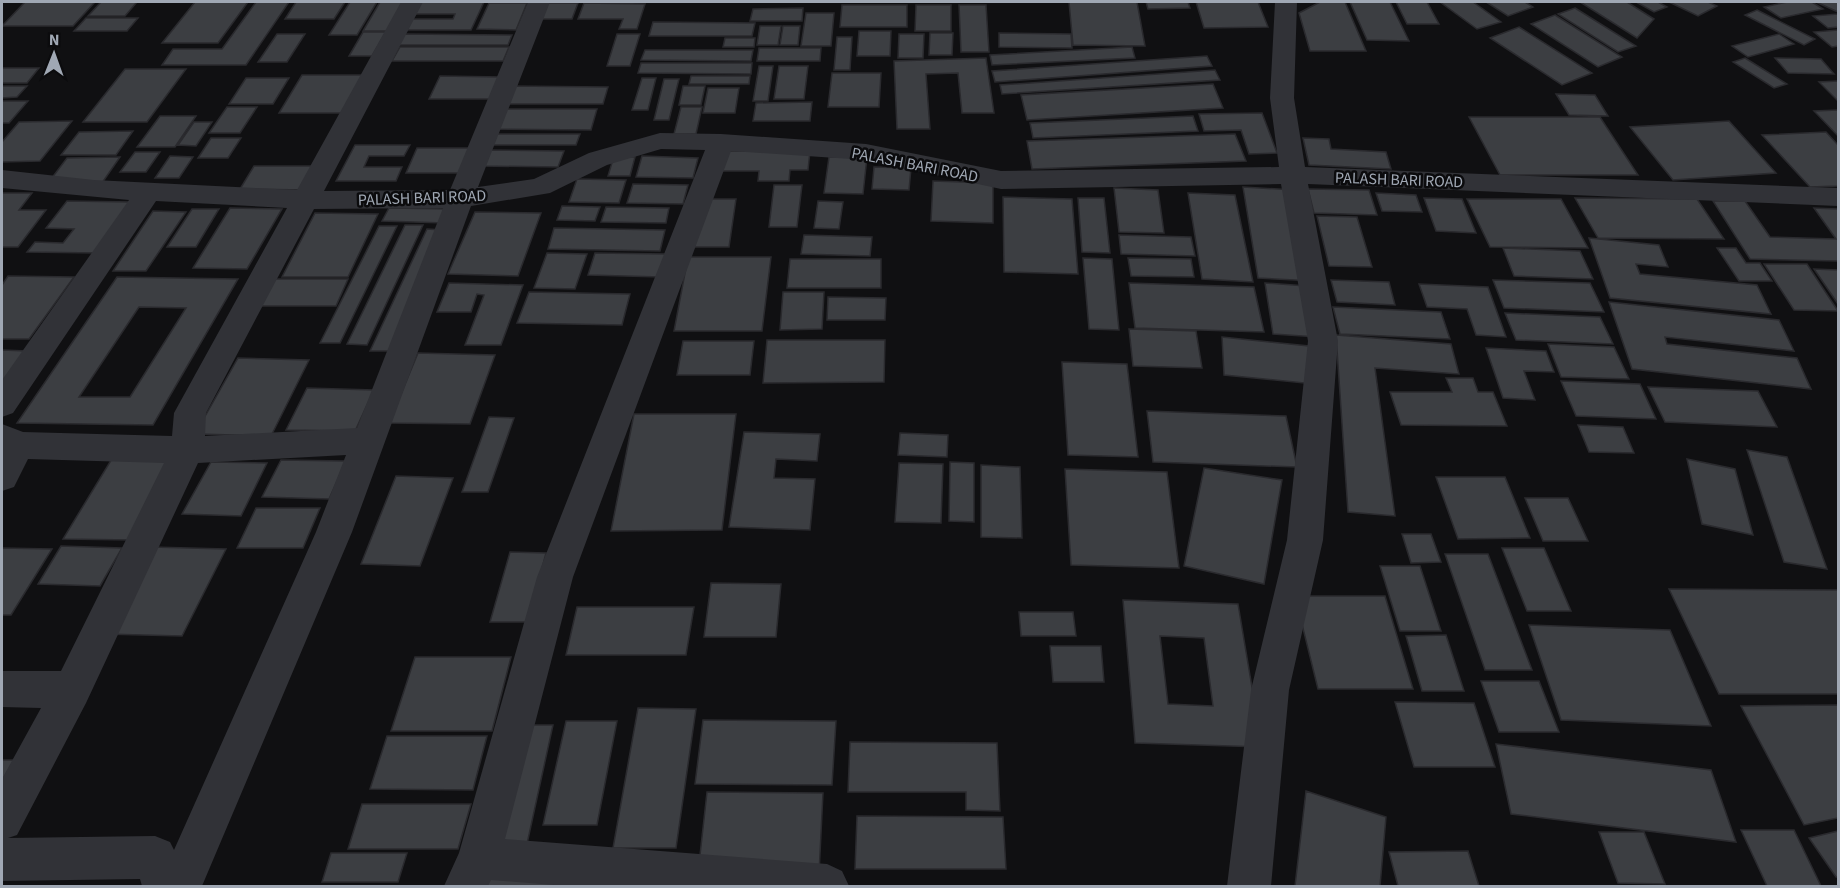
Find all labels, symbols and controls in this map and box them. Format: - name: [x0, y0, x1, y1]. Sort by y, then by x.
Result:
- north arrow: [24, 24, 84, 84]
- text: N: [49, 29, 60, 51]
- street label: PALASH BARI ROAD: [850, 142, 980, 188]
- street label: PALASH BARI ROAD: [1334, 167, 1464, 193]
- street label: PALASH BARI ROAD: [357, 185, 487, 211]

